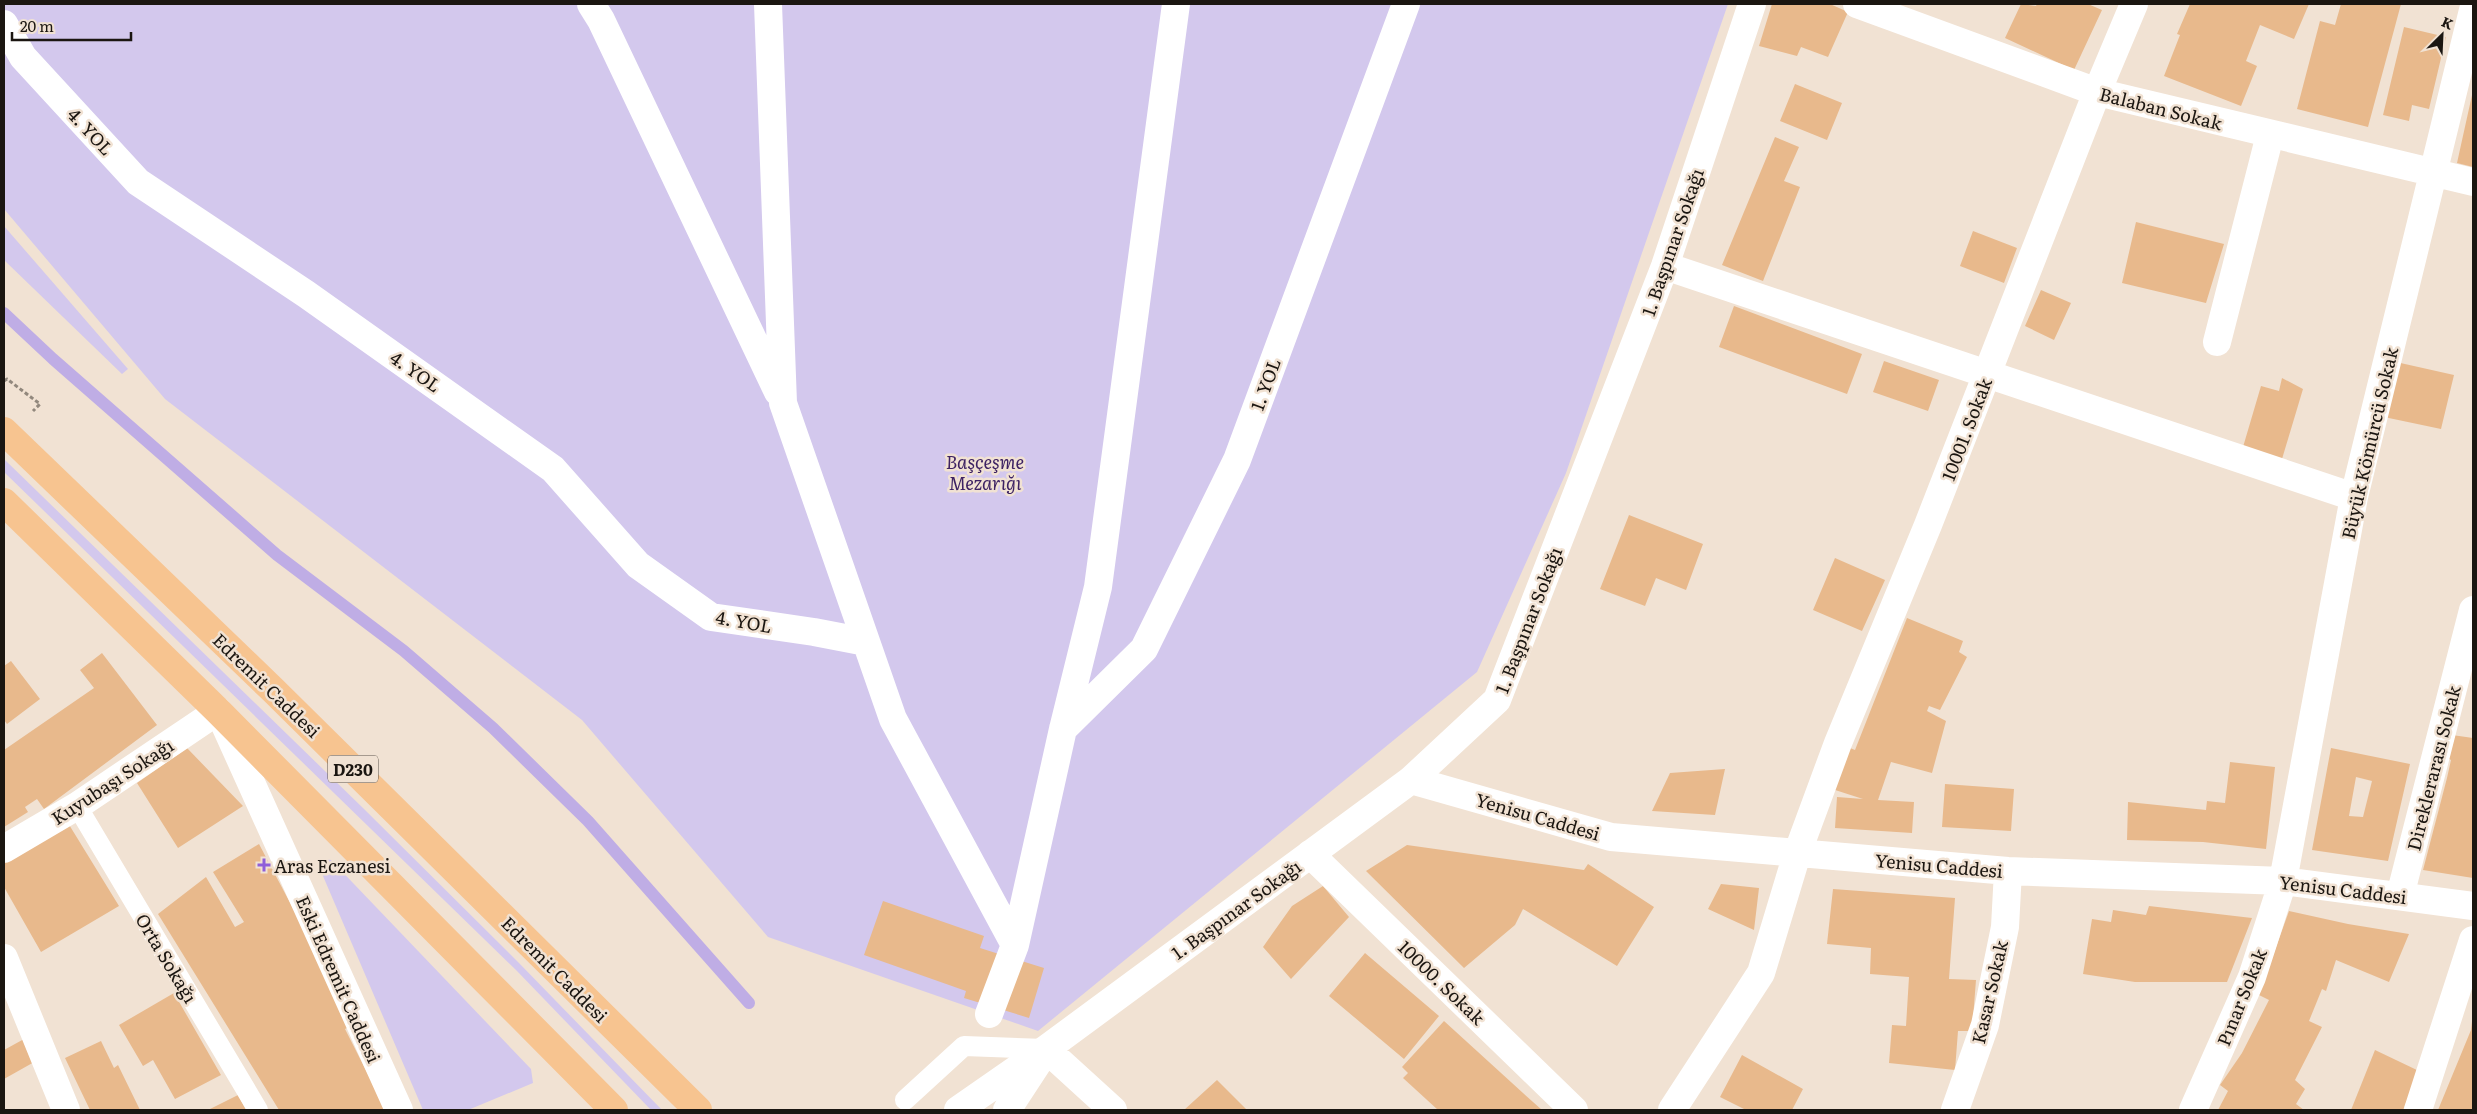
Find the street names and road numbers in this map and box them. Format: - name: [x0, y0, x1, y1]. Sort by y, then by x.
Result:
- street label: Balaban Sokak: [2097, 80, 2226, 137]
- street label: 4. YOL: [62, 101, 120, 161]
- street label: 1. Başpınar Sokağı: [1634, 164, 1710, 320]
- street label: Büyük Kömürcü Sokak: [2334, 343, 2404, 542]
- street label: 4. YOL: [385, 344, 447, 398]
- street label: 1. YOL: [1243, 354, 1287, 414]
- street label: 10001. Sokak: [1934, 373, 1998, 484]
- street label: 1. Başpınar Sokağı: [1488, 543, 1568, 697]
- street label: 4. YOL: [714, 603, 774, 639]
- street label: Edremit Caddesi: [207, 626, 327, 744]
- street label: Direklerarası Sokak: [2399, 681, 2467, 854]
- street label: Kuyubaşı Sokağı: [46, 731, 178, 831]
- road number: D230: [328, 756, 378, 782]
- street label: Yenisu Caddesi: [1473, 785, 1603, 847]
- street label: Yenisu Caddesi: [1874, 846, 2004, 884]
- street label: 1. Başpınar Sokağı: [1165, 853, 1307, 965]
- street label: Yenisu Caddesi: [2278, 868, 2408, 910]
- street label: Eski Edremit Caddesi: [290, 891, 388, 1067]
- street label: Orta Sokağı: [130, 908, 204, 1008]
- street label: Edremit Caddesi: [496, 910, 614, 1028]
- street label: 10000. Sokak: [1393, 934, 1492, 1031]
- street label: Kasar Sokak: [1964, 937, 2014, 1046]
- street label: Pınar Sokak: [2209, 943, 2273, 1050]

